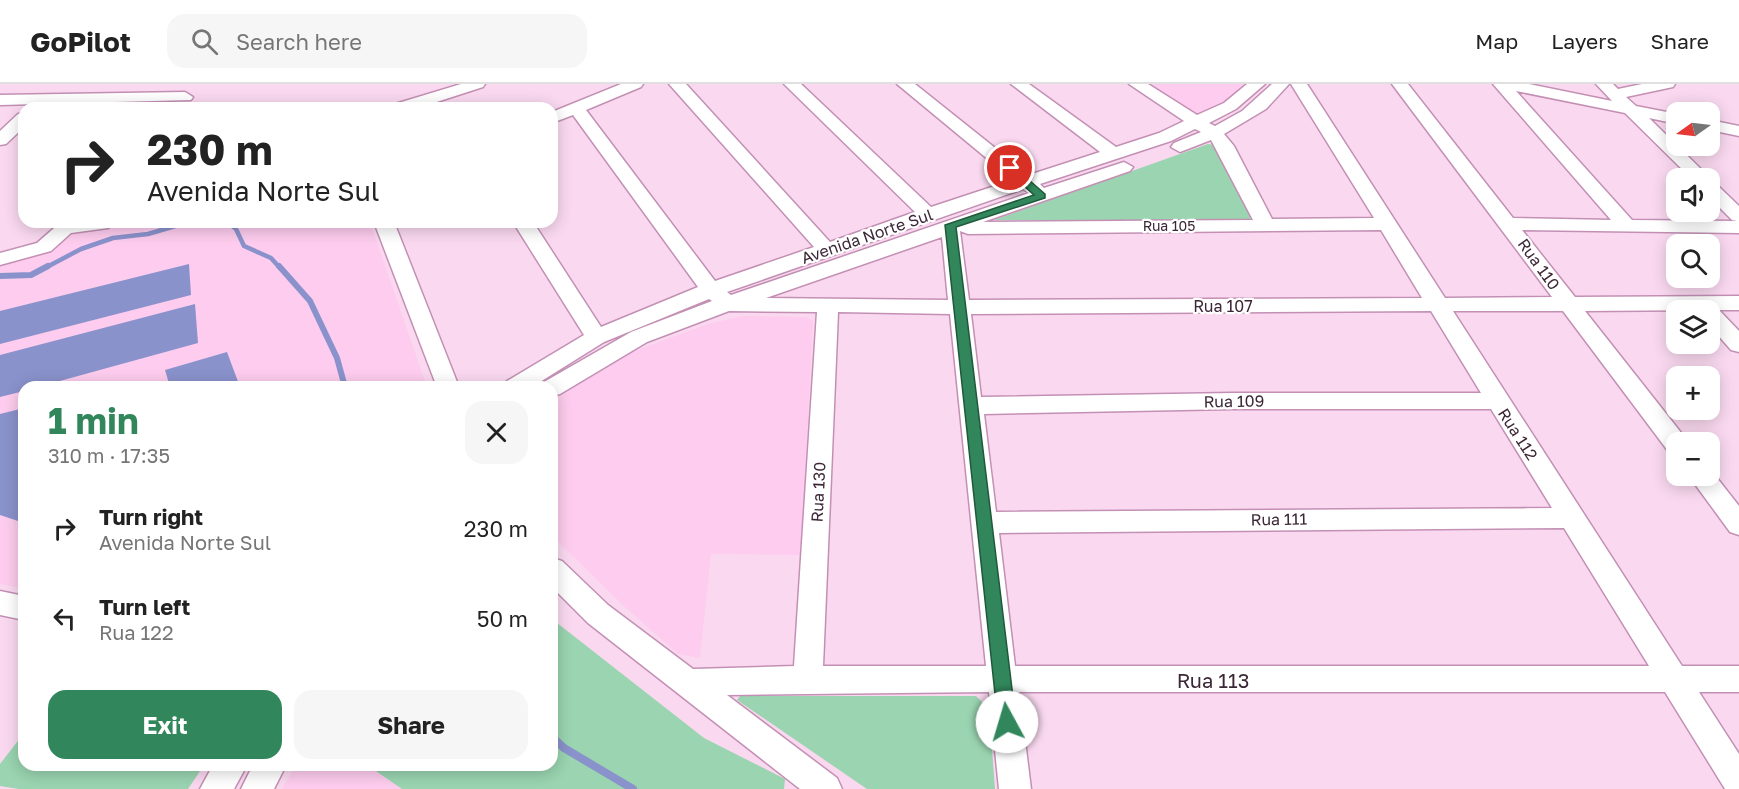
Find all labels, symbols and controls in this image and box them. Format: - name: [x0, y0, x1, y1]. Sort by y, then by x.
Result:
- search box: [167, 14, 587, 68]
- text: GoPilot: [30, 25, 131, 58]
- icon: search: [188, 25, 221, 58]
- text: Search here: [236, 28, 362, 55]
- text: Map: [1475, 28, 1518, 54]
- text: Layers: [1551, 28, 1618, 54]
- text: Share: [1651, 28, 1709, 54]
- north arrow: [1666, 102, 1720, 156]
- map controls: [1666, 102, 1720, 486]
- text: 230 m: [147, 124, 273, 174]
- icon: right: [48, 126, 126, 204]
- pin: [984, 142, 1035, 193]
- icon: arrive: [993, 151, 1026, 184]
- button: sound: [1666, 168, 1720, 222]
- text: Avenida Norte Sul: [147, 175, 379, 207]
- street label: Avenida Norte Sul: [799, 204, 935, 268]
- street label: Rua 105: [1143, 217, 1195, 234]
- street label: Rua 110: [1514, 234, 1564, 294]
- button: search: [1666, 234, 1720, 288]
- street label: Rua 107: [1193, 296, 1253, 316]
- button: layers: [1666, 300, 1720, 354]
- button: +: [1666, 366, 1720, 420]
- street label: Rua 109: [1204, 390, 1264, 412]
- text: 1 min: [48, 399, 139, 442]
- button: close: [465, 401, 528, 464]
- street label: Rua 112: [1494, 404, 1542, 464]
- button: −: [1666, 432, 1720, 486]
- text: 310 m · 17:35: [48, 443, 170, 467]
- street label: Rua 130: [806, 461, 830, 523]
- text: Turn right: [99, 503, 203, 530]
- street label: Rua 111: [1251, 509, 1308, 529]
- icon: right: [48, 512, 81, 545]
- text: 230 m: [464, 515, 528, 542]
- text: Avenida Norte Sul: [99, 530, 271, 554]
- text: Turn left: [99, 593, 190, 620]
- icon: left: [48, 602, 81, 635]
- text: 50 m: [477, 605, 528, 632]
- text: Rua 122: [99, 620, 174, 644]
- street label: Rua 113: [1177, 668, 1249, 692]
- button: Exit: [48, 690, 282, 759]
- button: Share: [294, 690, 528, 759]
- position arrow: [975, 690, 1039, 754]

